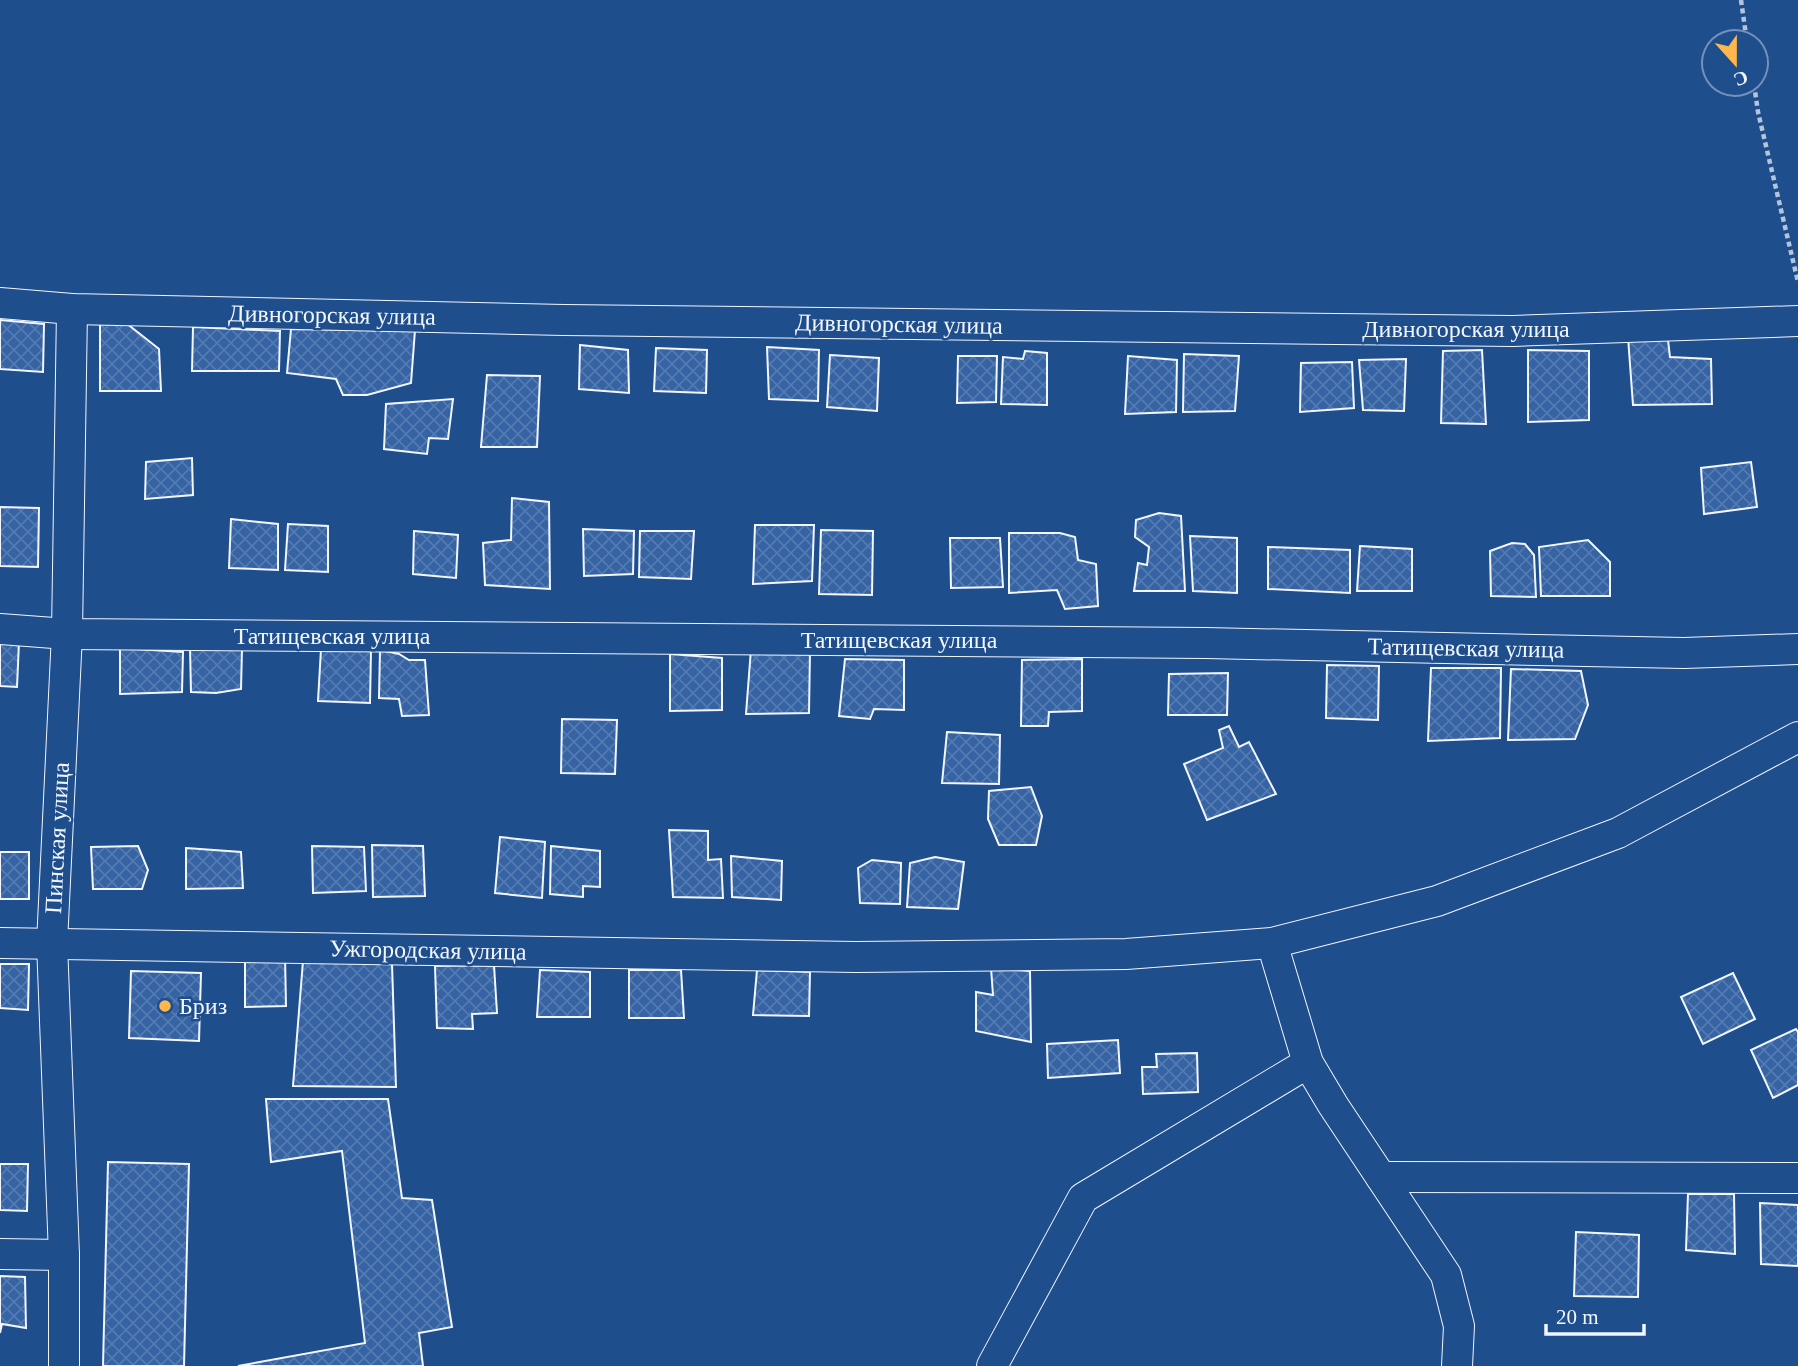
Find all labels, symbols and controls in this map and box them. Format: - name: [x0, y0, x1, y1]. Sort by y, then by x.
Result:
- north arrow: [1700, 28, 1770, 98]
- text: С: [1731, 66, 1751, 91]
- street label: Дивногорская улица: [228, 300, 436, 330]
- street label: Дивногорская улица: [795, 309, 1003, 339]
- street label: Дивногорская улица: [1362, 316, 1570, 342]
- street label: Татищевская улица: [234, 623, 431, 649]
- street label: Татищевская улица: [801, 627, 998, 653]
- street label: Татищевская улица: [1367, 633, 1565, 663]
- street label: Пинская улица: [40, 761, 74, 915]
- street label: Ужгородская улица: [329, 935, 527, 965]
- place label: Бриз: [179, 993, 227, 1019]
- marker: Бриз: [157, 998, 173, 1014]
- scale bar: [1546, 1292, 1644, 1336]
- text: 20 m: [1556, 1305, 1599, 1329]

